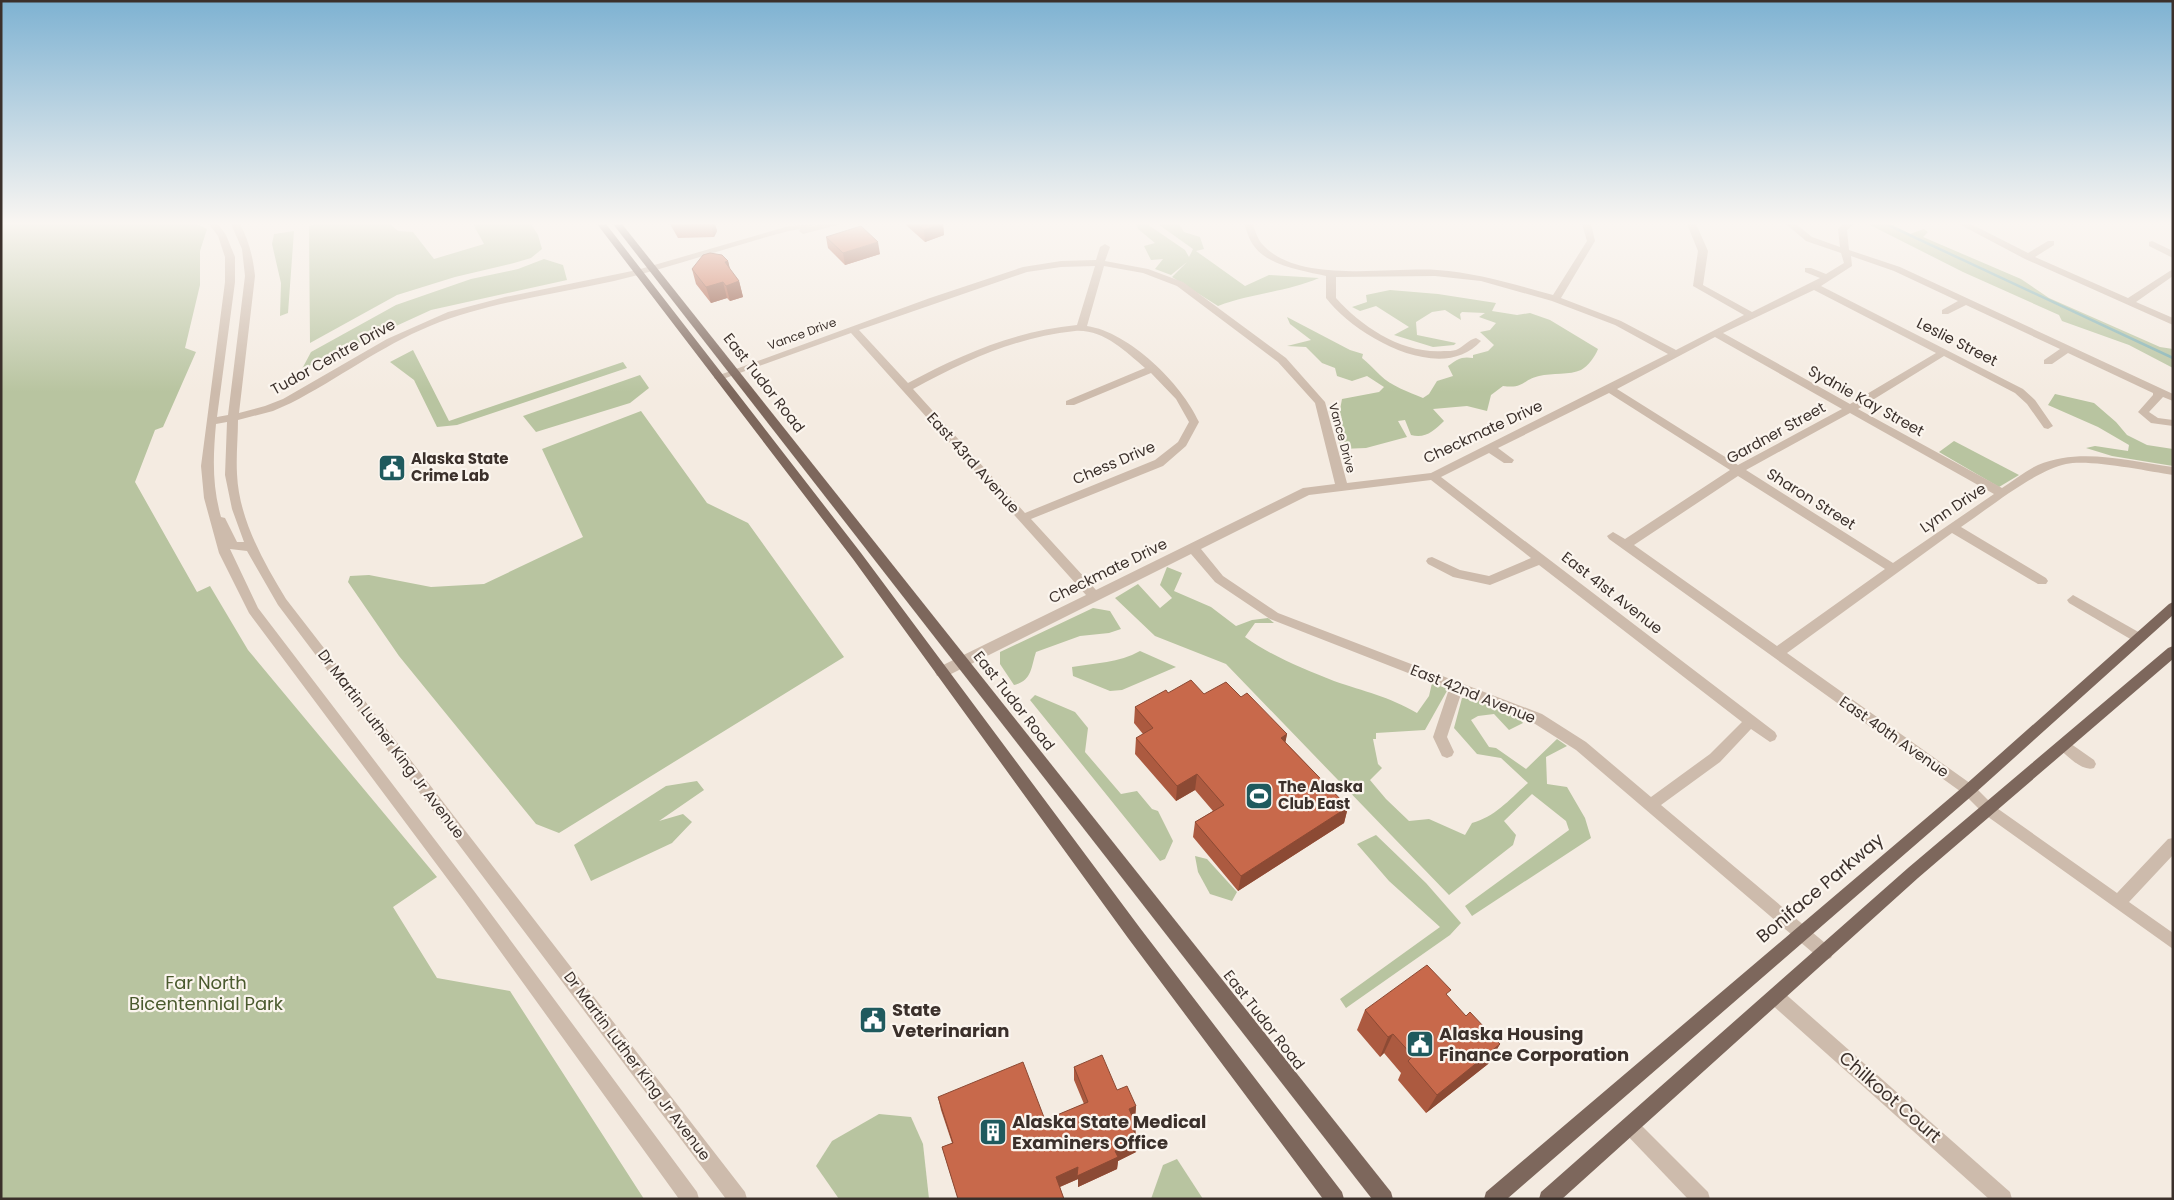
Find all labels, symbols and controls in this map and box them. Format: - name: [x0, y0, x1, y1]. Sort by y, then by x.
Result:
- street label: Leslie Street: [1913, 312, 2001, 371]
- street label: Vance Drive: [765, 313, 839, 354]
- street label: Tudor Centre Drive: [267, 314, 399, 400]
- street label: East Tudor Road: [719, 328, 810, 437]
- street label: Sydnie Kay Street: [1805, 360, 1928, 441]
- street label: Checkmate Drive: [1420, 395, 1546, 468]
- street label: Gardner Street: [1723, 397, 1829, 468]
- street label: Vance Drive: [1325, 401, 1360, 475]
- street label: East 43rd Avenue: [922, 408, 1024, 518]
- street label: Chess Drive: [1069, 436, 1158, 489]
- place label: Alaska State Crime Lab: [411, 448, 509, 486]
- public building icon: Alaska State Crime Lab: [377, 453, 407, 483]
- street label: Sharon Street: [1763, 463, 1860, 534]
- street label: Lynn Drive: [1915, 478, 1990, 537]
- street label: Checkmate Drive: [1045, 533, 1170, 608]
- street label: East 41st Avenue: [1557, 546, 1667, 639]
- street label: Dr Martin Luther King Jr Avenue: [313, 645, 470, 843]
- street label: East Tudor Road: [969, 646, 1060, 755]
- street label: East 42nd Avenue: [1407, 659, 1539, 728]
- street label: East 40th Avenue: [1835, 691, 1953, 782]
- place label: The Alaska Club East: [1278, 776, 1363, 814]
- sports icon: The Alaska Club East: [1244, 781, 1274, 811]
- street label: Boniface Parkway: [1751, 827, 1889, 948]
- street label: East Tudor Road: [1219, 965, 1310, 1074]
- street label: Dr Martin Luther King Jr Avenue: [559, 967, 716, 1165]
- park label: Far North Bicentennial Park: [129, 970, 284, 1016]
- place label: State Veterinarian: [892, 997, 1009, 1043]
- public building icon: State Veterinarian: [858, 1005, 888, 1035]
- place label: Alaska Housing Finance Corporation: [1439, 1021, 1629, 1067]
- public building icon: Alaska Housing Finance Corporation: [1405, 1029, 1435, 1059]
- street label: Chilkoot Court: [1834, 1045, 1947, 1148]
- place label: Alaska State Medical Examiners Office: [1012, 1109, 1206, 1155]
- building icon: Alaska State Medical Examiners Office: [978, 1117, 1008, 1147]

